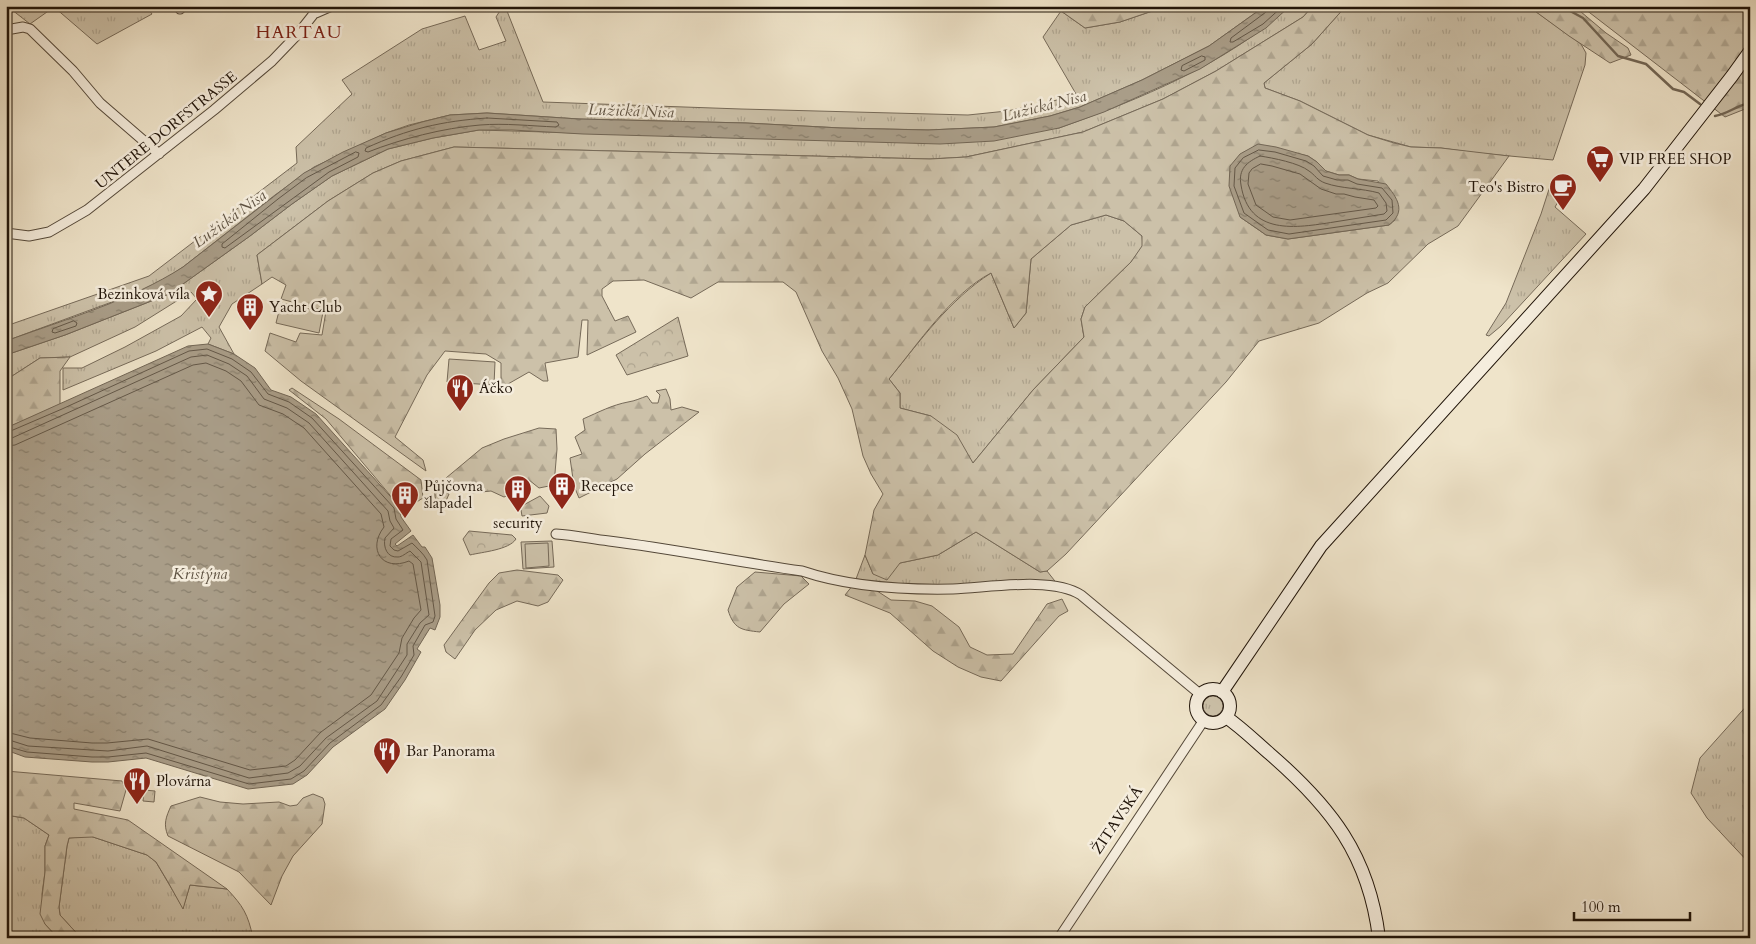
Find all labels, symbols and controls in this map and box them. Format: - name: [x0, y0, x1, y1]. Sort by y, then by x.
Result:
- district label: HARTAU: [255, 20, 343, 45]
- street label: UNTERE DORFSTRASSE: [91, 67, 241, 193]
- water label: Lužická Nisa: [1000, 85, 1089, 127]
- water label: Lužická Nisa: [588, 99, 674, 123]
- supermarket icon: VIP FREE SHOP: [1585, 144, 1615, 183]
- place label: VIP FREE SHOP: [1619, 149, 1732, 169]
- cafe icon: Teo's Bistro: [1548, 172, 1578, 211]
- place label: Teo's Bistro: [1468, 177, 1544, 197]
- water label: Lužická Nisa: [188, 185, 271, 253]
- place icon: Bezinková víla: [194, 279, 224, 318]
- place label: Bezinková víla: [97, 284, 191, 304]
- building icon: Yacht Club: [235, 292, 265, 331]
- place label: Yacht Club: [269, 297, 342, 317]
- restaurant icon: Áčko: [445, 373, 475, 412]
- place label: Áčko: [479, 378, 513, 398]
- building icon: Recepce: [547, 471, 577, 510]
- building icon: security: [503, 474, 533, 513]
- place label: Půjčovna šlapadel: [424, 476, 483, 513]
- place label: Recepce: [581, 476, 634, 496]
- building icon: Půjčovna šlapadel: [390, 480, 420, 519]
- place label: security: [493, 513, 543, 533]
- water label: Kristýna: [173, 563, 227, 585]
- restaurant icon: Bar Panorama: [372, 736, 402, 775]
- place label: Bar Panorama: [406, 741, 496, 761]
- restaurant icon: Plovárna: [122, 766, 152, 805]
- place label: Plovárna: [156, 771, 212, 791]
- street label: ŽITAVSKÁ: [1087, 782, 1147, 858]
- scale bar: [1574, 889, 1690, 921]
- text: 100 m: [1581, 897, 1621, 917]

